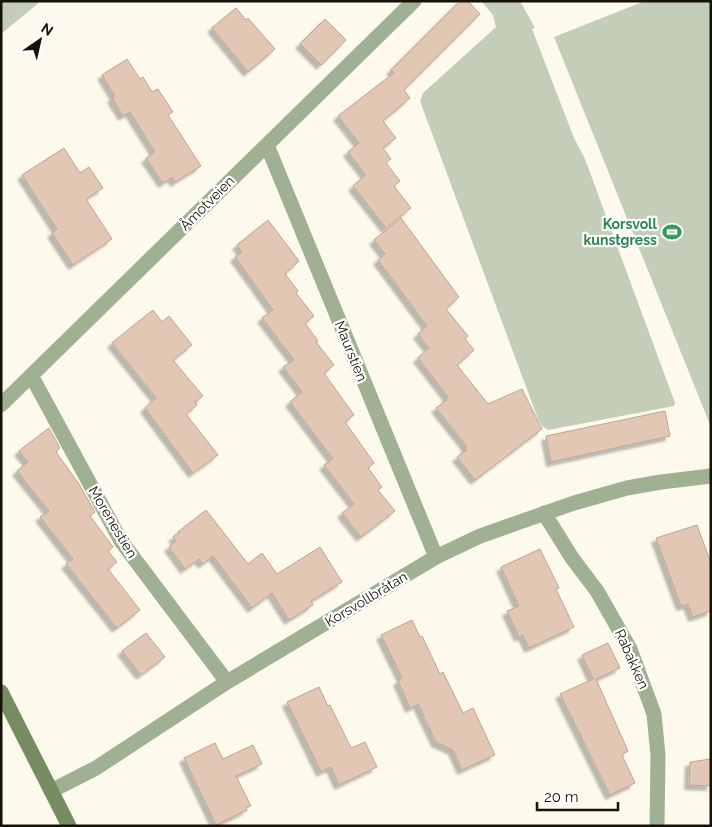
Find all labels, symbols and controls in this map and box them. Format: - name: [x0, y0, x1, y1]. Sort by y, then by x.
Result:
- north arrow: [15, 15, 65, 65]
- text: N: [38, 20, 56, 39]
- street label: Åmotveien: [176, 172, 237, 233]
- place label: Korsvoll kunstgress: [583, 216, 658, 248]
- sports icon: Korsvoll kunstgress: [661, 221, 683, 243]
- street label: Maurstien: [332, 318, 370, 384]
- street label: Morenestien: [85, 483, 141, 561]
- street label: Korsvollbråtan: [322, 568, 410, 630]
- street label: Rabakken: [612, 627, 652, 691]
- scale bar: [537, 780, 618, 812]
- text: 20 m: [544, 788, 579, 806]

